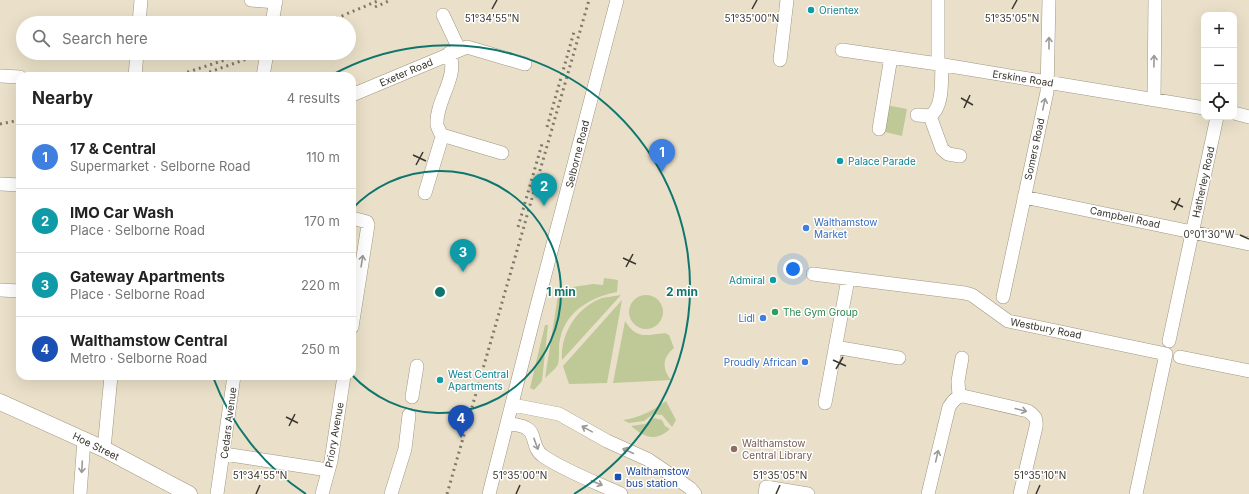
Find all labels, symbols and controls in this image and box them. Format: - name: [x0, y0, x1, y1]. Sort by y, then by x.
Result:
- place label: Orientex: [819, 4, 860, 16]
- marker: Orientex: [806, 5, 816, 15]
- text: 51°34'55"N: [465, 12, 519, 24]
- text: 51°35'00"N: [725, 12, 779, 24]
- text: 51°35'05"N: [985, 12, 1039, 24]
- map controls: [1201, 12, 1237, 120]
- button: +: [1201, 12, 1237, 48]
- search box: [16, 16, 356, 60]
- icon: search: [30, 27, 52, 49]
- text: Search here: [62, 29, 148, 48]
- one-way arrow: [1045, 37, 1053, 50]
- button: −: [1201, 48, 1237, 84]
- street label: Exeter Road: [378, 55, 434, 89]
- one-way arrow: [1150, 55, 1158, 68]
- street label: Erskine Road: [992, 67, 1054, 89]
- button: locate: [1201, 84, 1237, 120]
- text: Nearby: [32, 88, 93, 108]
- text: 4 results: [287, 90, 340, 106]
- one-way arrow: [1041, 98, 1049, 111]
- street label: Somers Road: [1022, 117, 1046, 181]
- street label: Selborne Road: [563, 119, 591, 189]
- text: 17 & Central: [70, 139, 156, 158]
- pin: 1: [649, 139, 675, 172]
- street label: Hatherley Road: [1190, 145, 1216, 219]
- text: 1: [42, 149, 48, 165]
- text: 110 m: [306, 149, 340, 165]
- place label: Palace Parade: [848, 155, 916, 167]
- marker: Palace Parade: [835, 156, 845, 166]
- text: Supermarket · Selborne Road: [70, 158, 250, 174]
- pin: 2: [531, 173, 557, 206]
- text: IMO Car Wash: [70, 203, 174, 222]
- street label: Campbell Road: [1089, 204, 1161, 230]
- text: 2: [41, 213, 49, 229]
- text: 170 m: [304, 213, 340, 229]
- place label: Walthamstow Market: [814, 216, 878, 240]
- text: Place · Selborne Road: [70, 222, 205, 238]
- marker: Walthamstow Market: [801, 223, 811, 233]
- text: 0°01'30"W: [1183, 228, 1235, 240]
- pin: 3: [450, 239, 476, 272]
- one-way arrow: [359, 255, 367, 268]
- your location: [783, 259, 803, 279]
- text: Gateway Apartments: [70, 267, 225, 286]
- place label: Admiral: [729, 274, 765, 286]
- marker: Admiral: [768, 275, 778, 285]
- text: 3: [41, 277, 49, 293]
- text: 220 m: [301, 277, 340, 293]
- text: 1 min: [546, 284, 576, 299]
- text: 2 min: [666, 284, 698, 299]
- centre of rings: [433, 285, 447, 299]
- text: Place · Selborne Road: [70, 286, 205, 302]
- place label: The Gym Group: [783, 306, 858, 318]
- marker: The Gym Group: [770, 307, 780, 317]
- place label: Lidl: [738, 312, 755, 324]
- marker: Lidl: [758, 313, 768, 323]
- street label: Westbury Road: [1009, 315, 1083, 341]
- text: Walthamstow Central: [70, 331, 228, 350]
- text: 4: [41, 341, 49, 357]
- text: 250 m: [301, 341, 340, 357]
- text: Metro · Selborne Road: [70, 350, 207, 366]
- place label: Proudly African: [724, 356, 797, 368]
- marker: Proudly African: [800, 357, 810, 367]
- place label: West Central Apartments: [448, 368, 509, 392]
- marker: West Central Apartments: [435, 375, 445, 385]
- street label: Cedars Avenue: [218, 386, 238, 459]
- street label: Priory Avenue: [322, 401, 346, 469]
- pin: 4: [448, 405, 474, 438]
- one-way arrow: [1015, 407, 1028, 414]
- one-way arrow: [581, 425, 593, 433]
- street label: Hoe Street: [71, 430, 122, 463]
- place label: Walthamstow Central Library: [742, 437, 812, 461]
- one-way arrow: [532, 438, 540, 450]
- marker: Walthamstow Central Library: [729, 444, 739, 454]
- one-way arrow: [622, 447, 634, 454]
- one-way arrow: [934, 450, 941, 463]
- one-way arrow: [78, 460, 85, 473]
- place label: Walthamstow bus station: [626, 465, 690, 489]
- text: 51°34'55"N: [233, 469, 287, 481]
- text: 51°35'00"N: [493, 469, 547, 481]
- text: 51°35'05"N: [753, 469, 807, 481]
- text: 51°35'10"N: [1014, 469, 1066, 481]
- marker: Walthamstow bus station: [613, 472, 623, 482]
- one-way arrow: [590, 480, 602, 487]

